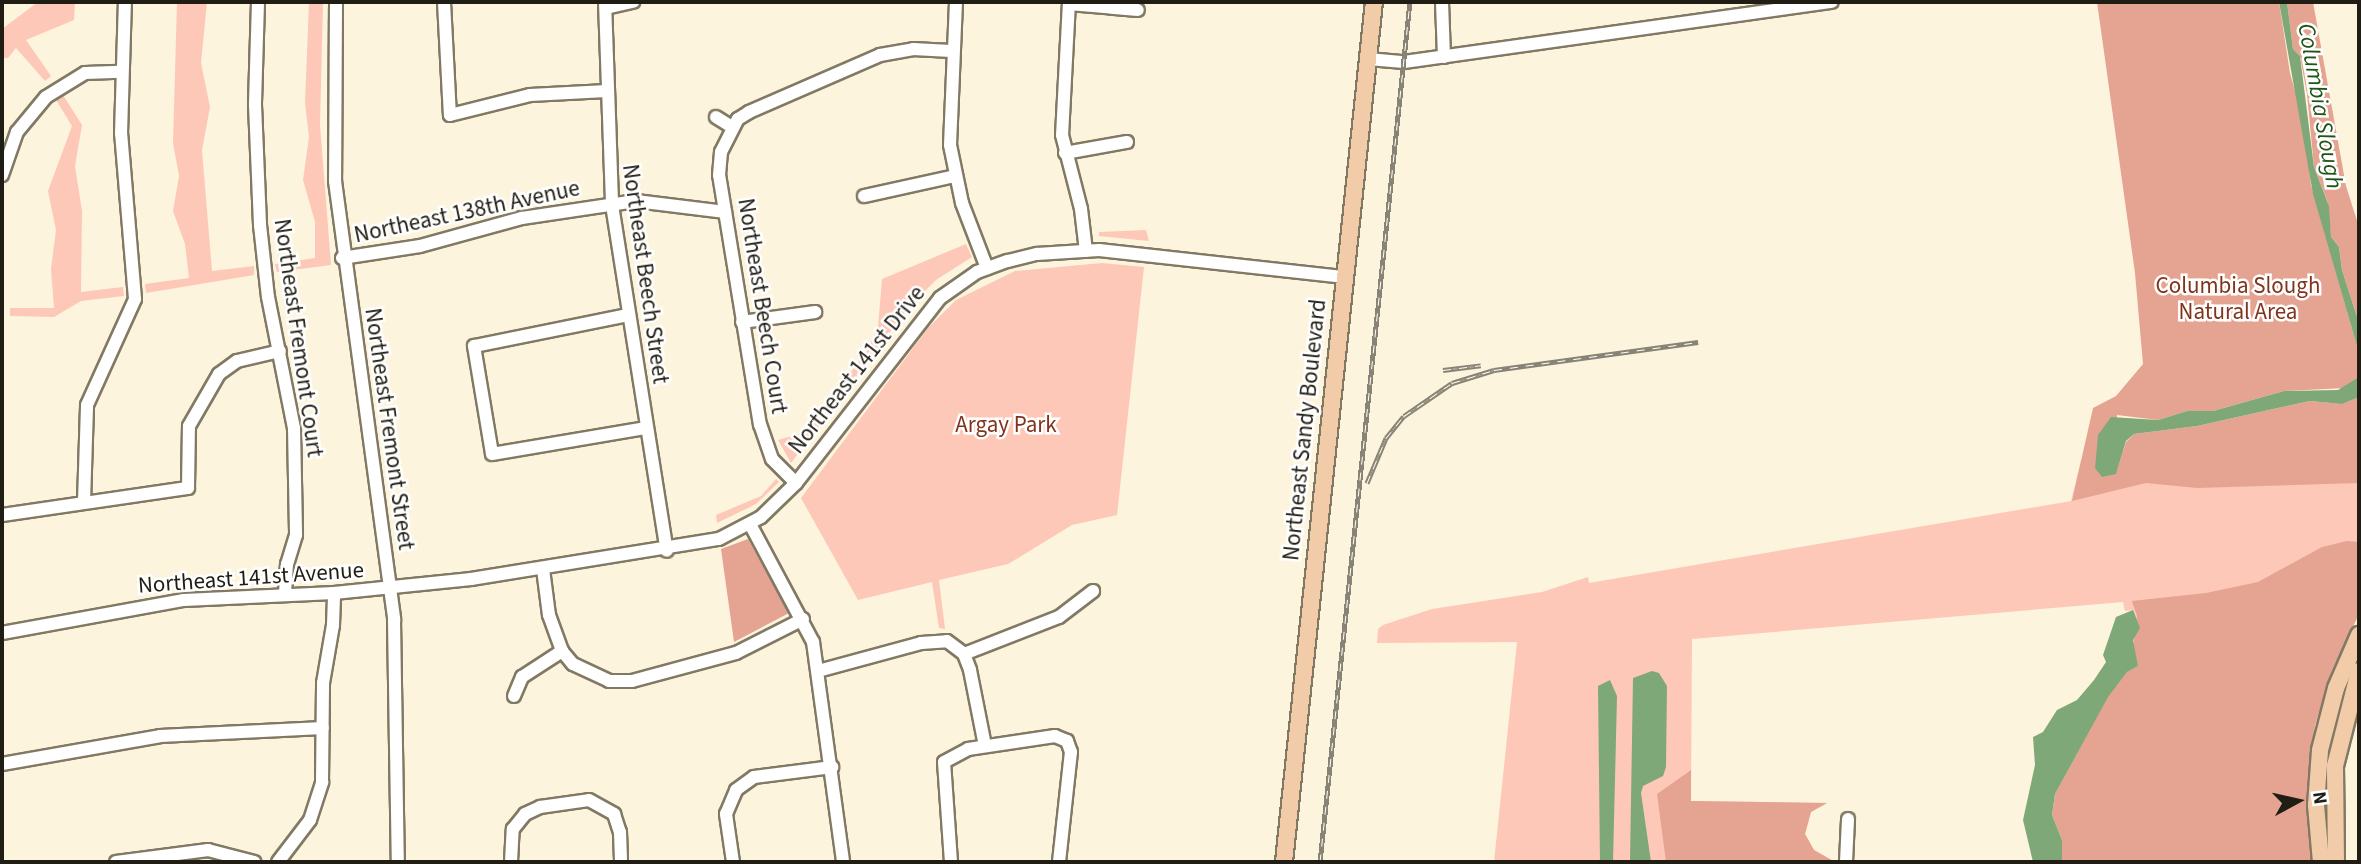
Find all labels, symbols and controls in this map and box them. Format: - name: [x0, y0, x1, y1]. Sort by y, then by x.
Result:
- water label: Columbia Slough: [2291, 21, 2349, 191]
- street label: Northeast Beech Street: [616, 162, 674, 386]
- street label: Northeast 138th Avenue: [352, 175, 582, 249]
- street label: Northeast Beech Court: [731, 196, 793, 416]
- street label: Northeast Fremont Court: [268, 217, 328, 459]
- park label: Columbia Slough Natural Area: [2156, 272, 2320, 326]
- street label: Northeast 141st Drive: [783, 281, 931, 459]
- street label: Northeast Sandy Boulevard: [1278, 298, 1332, 562]
- street label: Northeast Fremont Street: [358, 306, 420, 552]
- park label: Argay Park: [955, 411, 1057, 439]
- street label: Northeast 141st Avenue: [137, 556, 365, 600]
- north arrow: [2263, 766, 2333, 836]
- text: N: [2305, 790, 2334, 806]

